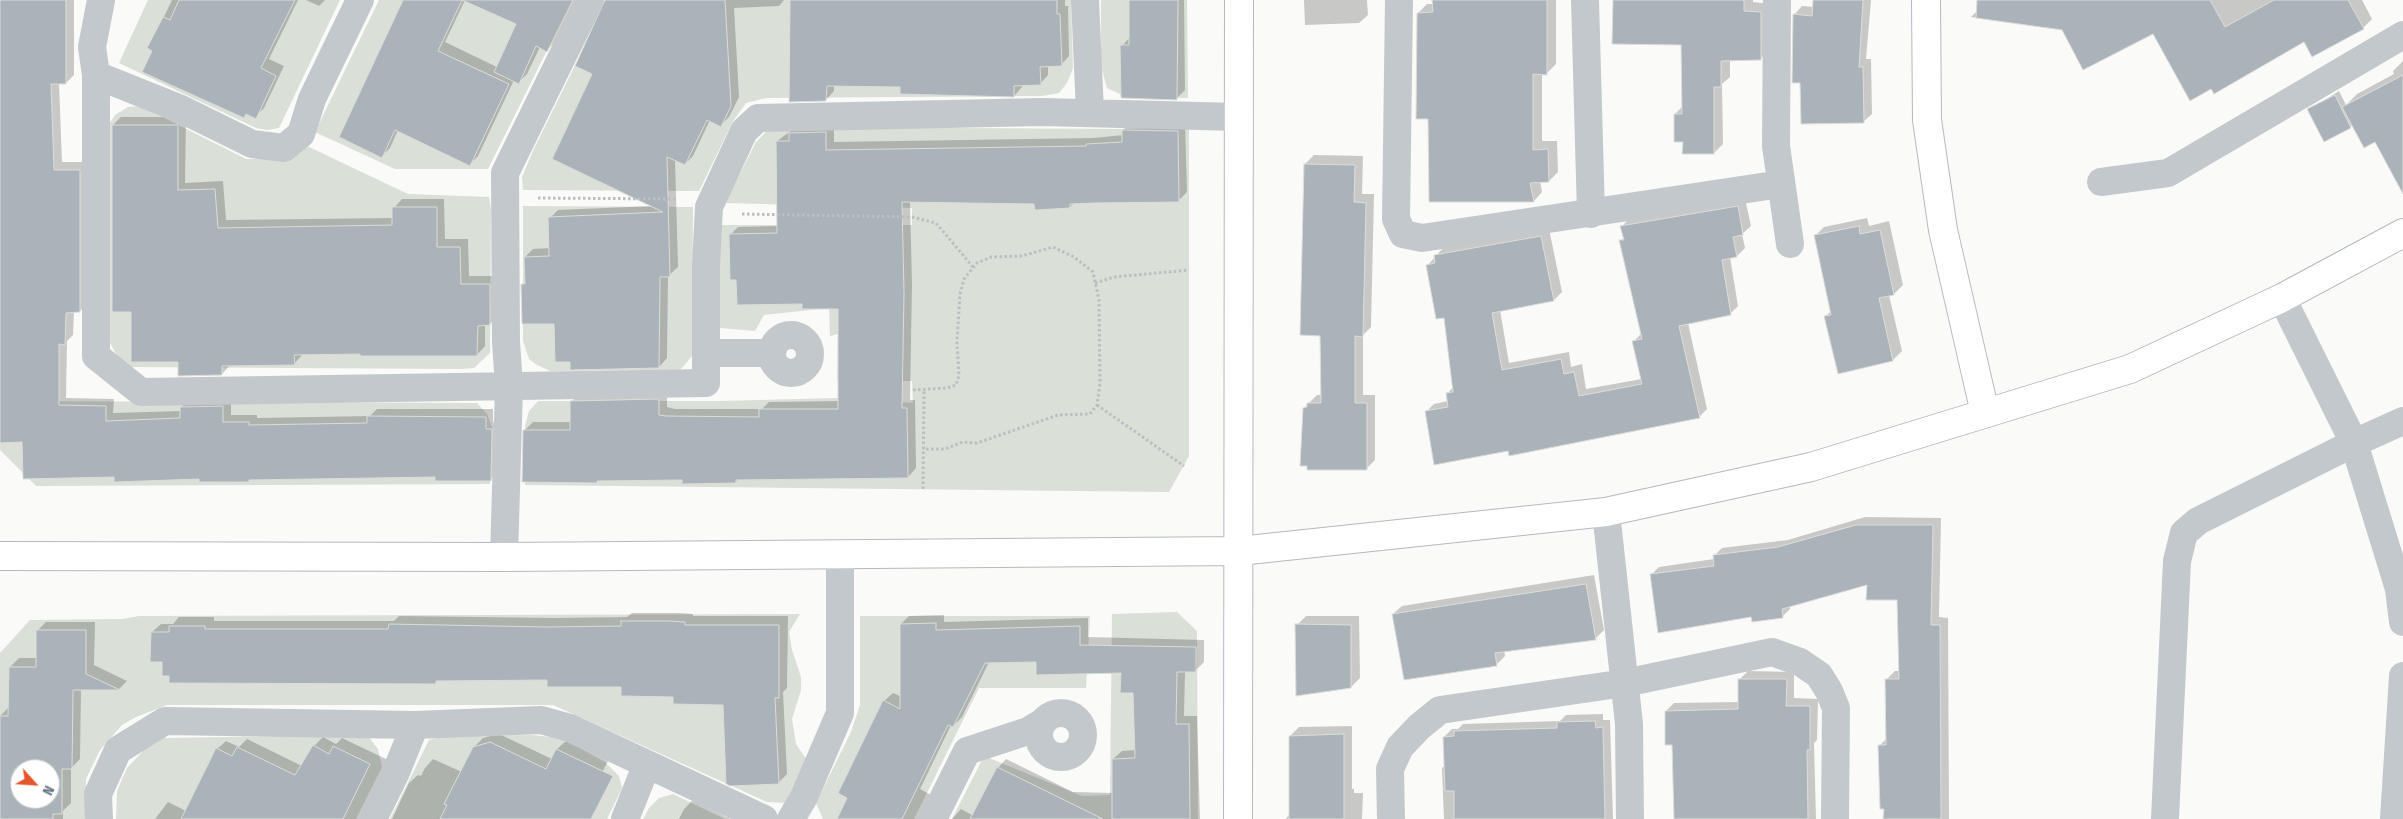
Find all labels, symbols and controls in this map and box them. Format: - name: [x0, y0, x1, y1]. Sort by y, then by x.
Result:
- north arrow: [10, 759, 60, 809]
- text: N: [39, 783, 58, 798]

